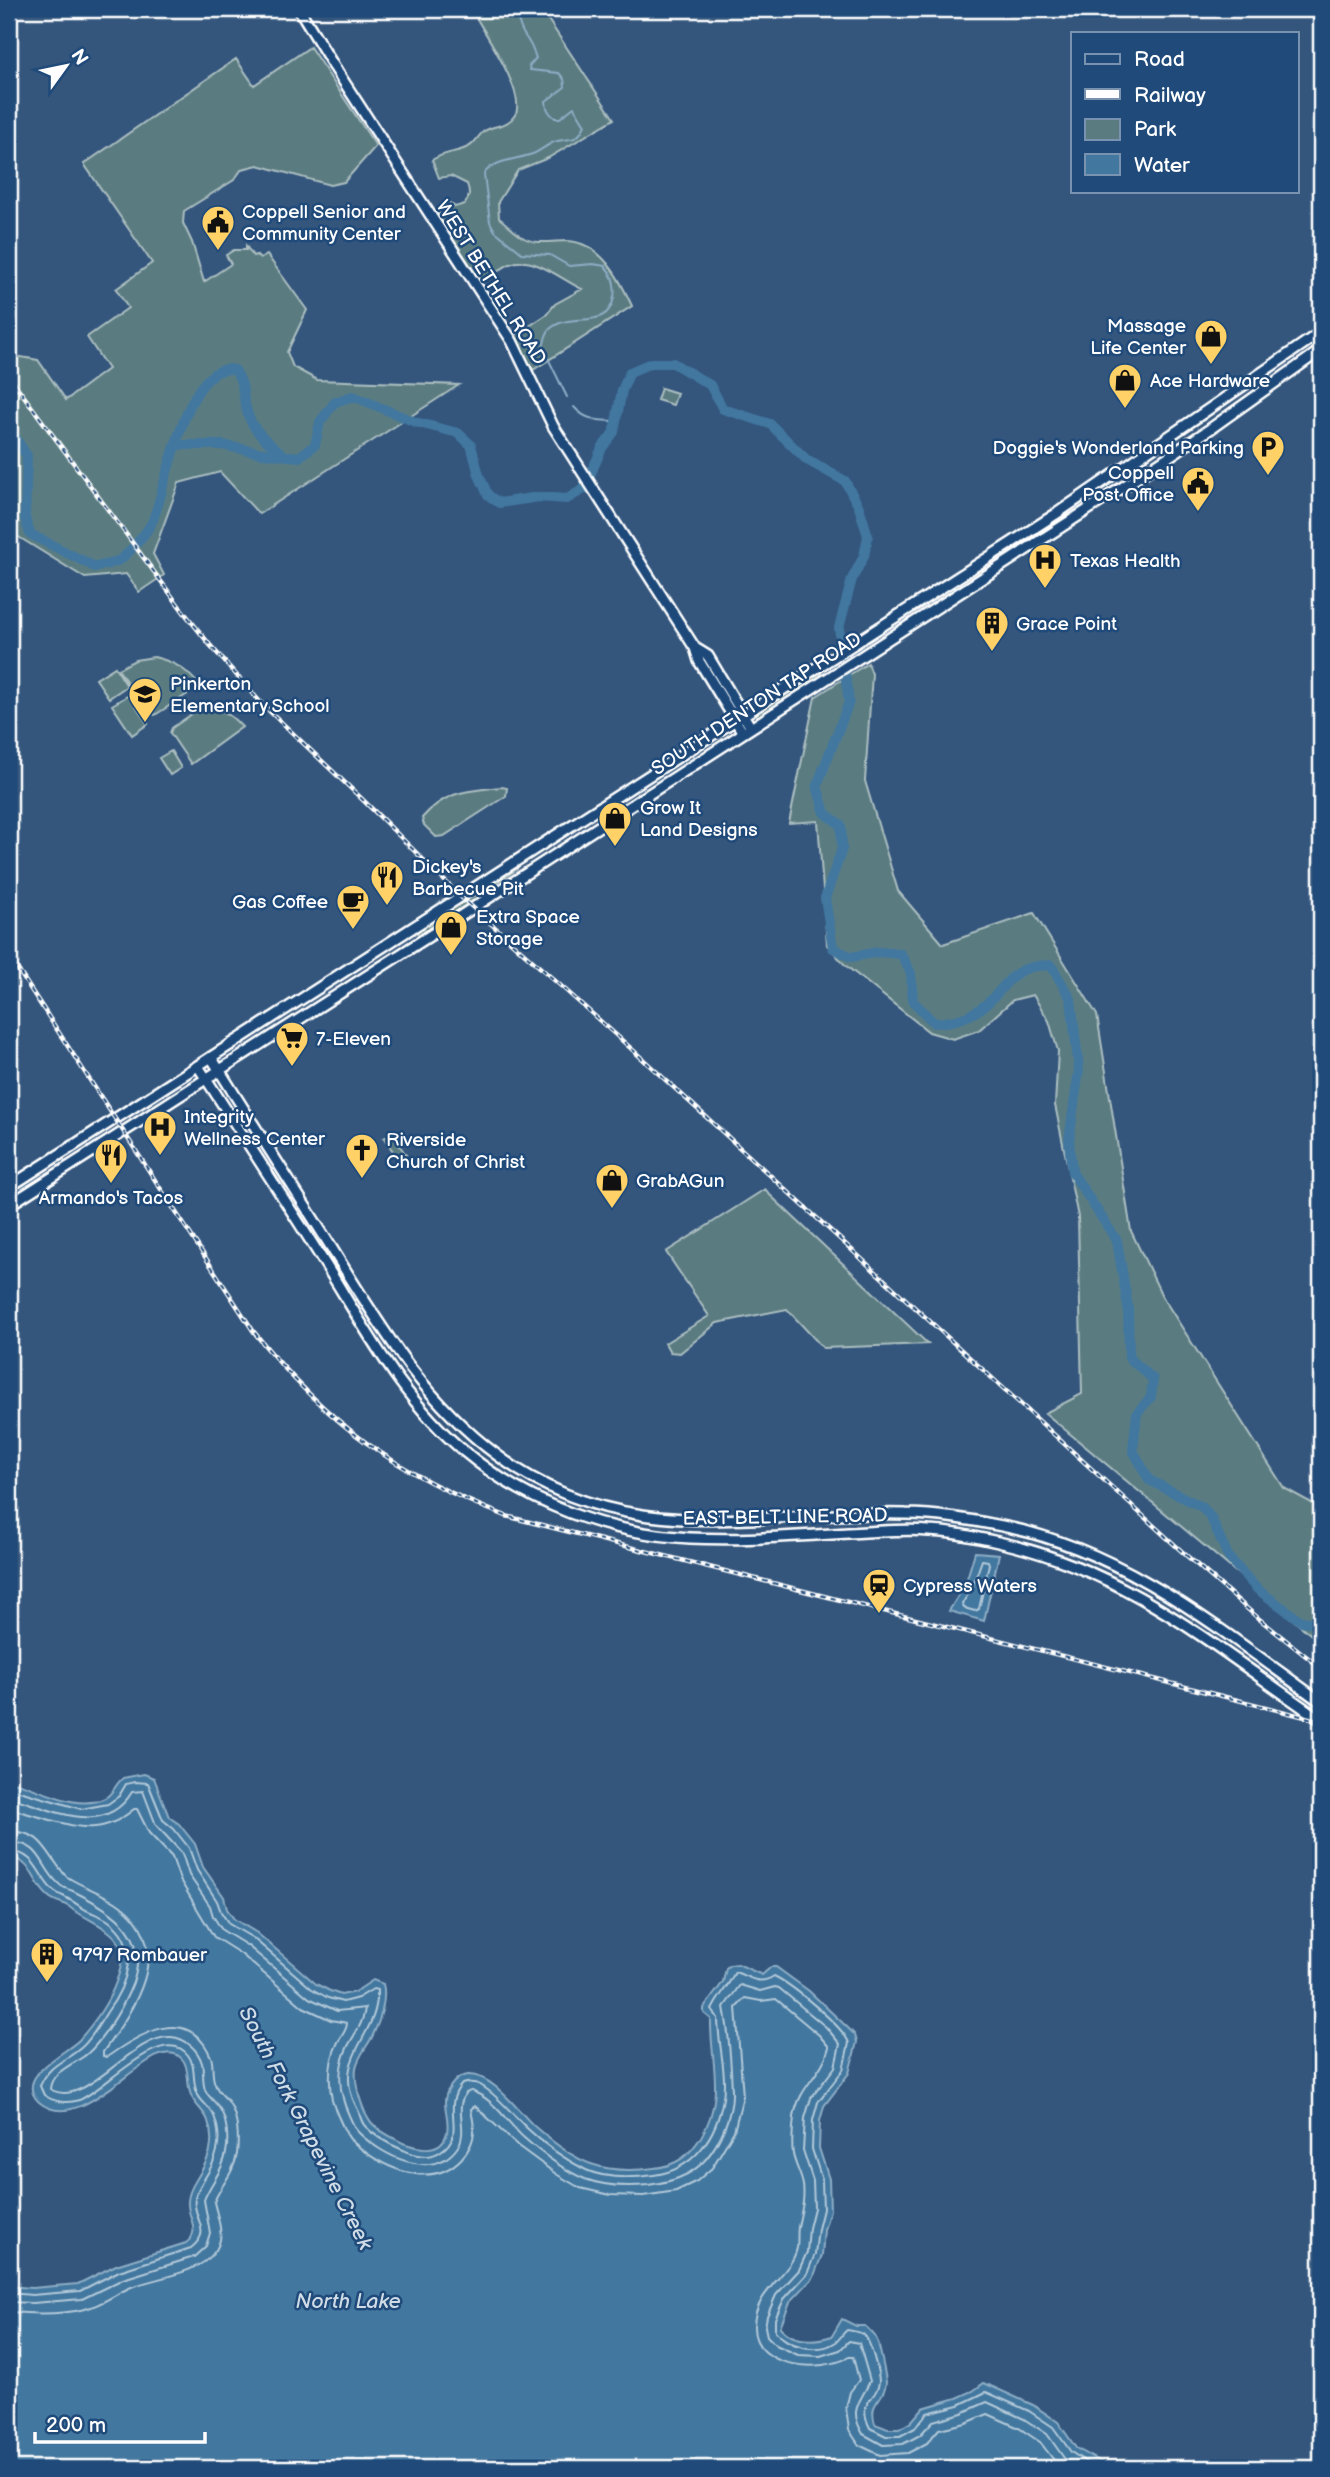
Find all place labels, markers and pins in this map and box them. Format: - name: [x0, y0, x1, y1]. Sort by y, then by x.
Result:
- place label: Coppell Senior and Community Center: [242, 201, 406, 246]
- public building icon: Coppell Senior and Community Center: [199, 203, 237, 252]
- place label: Massage Life Center: [1090, 315, 1187, 360]
- shop icon: Massage Life Center: [1192, 317, 1230, 366]
- shop icon: Ace Hardware: [1106, 361, 1144, 410]
- place label: Ace Hardware: [1150, 370, 1270, 393]
- parking icon: Doggie's Wonderland Parking: [1249, 428, 1287, 477]
- place label: Doggie's Wonderland Parking: [993, 437, 1244, 460]
- place label: Coppell Post Office: [1082, 462, 1174, 507]
- public building icon: Coppell Post Office: [1179, 464, 1217, 513]
- hospital icon: Texas Health: [1026, 541, 1064, 590]
- place label: Texas Health: [1070, 550, 1181, 573]
- building icon: Grace Point: [973, 604, 1011, 653]
- place label: Grace Point: [1016, 613, 1117, 636]
- place label: Pinkerton Elementary School: [170, 673, 329, 718]
- school or university icon: Pinkerton Elementary School: [126, 675, 164, 724]
- place label: Grow It Land Designs: [640, 797, 758, 842]
- shop icon: Grow It Land Designs: [596, 799, 634, 848]
- place label: Dickey's Barbecue Pit: [412, 856, 524, 901]
- restaurant icon: Dickey's Barbecue Pit: [368, 858, 406, 907]
- cafe icon: Gas Coffee: [334, 882, 372, 931]
- place label: Gas Coffee: [232, 891, 328, 914]
- place label: Extra Space Storage: [476, 906, 580, 951]
- shop icon: Extra Space Storage: [432, 908, 470, 957]
- supermarket icon: 7-Eleven: [273, 1019, 311, 1068]
- place label: 7-Eleven: [316, 1028, 391, 1051]
- place label: Integrity Wellness Center: [184, 1106, 326, 1151]
- hospital icon: Integrity Wellness Center: [141, 1108, 179, 1157]
- place label: Riverside Church of Christ: [386, 1129, 525, 1174]
- church icon: Riverside Church of Christ: [343, 1131, 381, 1180]
- restaurant icon: Armando's Tacos: [92, 1136, 130, 1185]
- shop icon: GrabAGun: [593, 1161, 631, 1210]
- place label: GrabAGun: [636, 1170, 724, 1193]
- place label: Armando's Tacos: [39, 1187, 183, 1210]
- station icon: Cypress Waters: [860, 1566, 898, 1615]
- place label: Cypress Waters: [903, 1575, 1037, 1598]
- building icon: 9797 Rombauer: [28, 1935, 66, 1984]
- place label: 9797 Rombauer: [72, 1944, 208, 1967]

